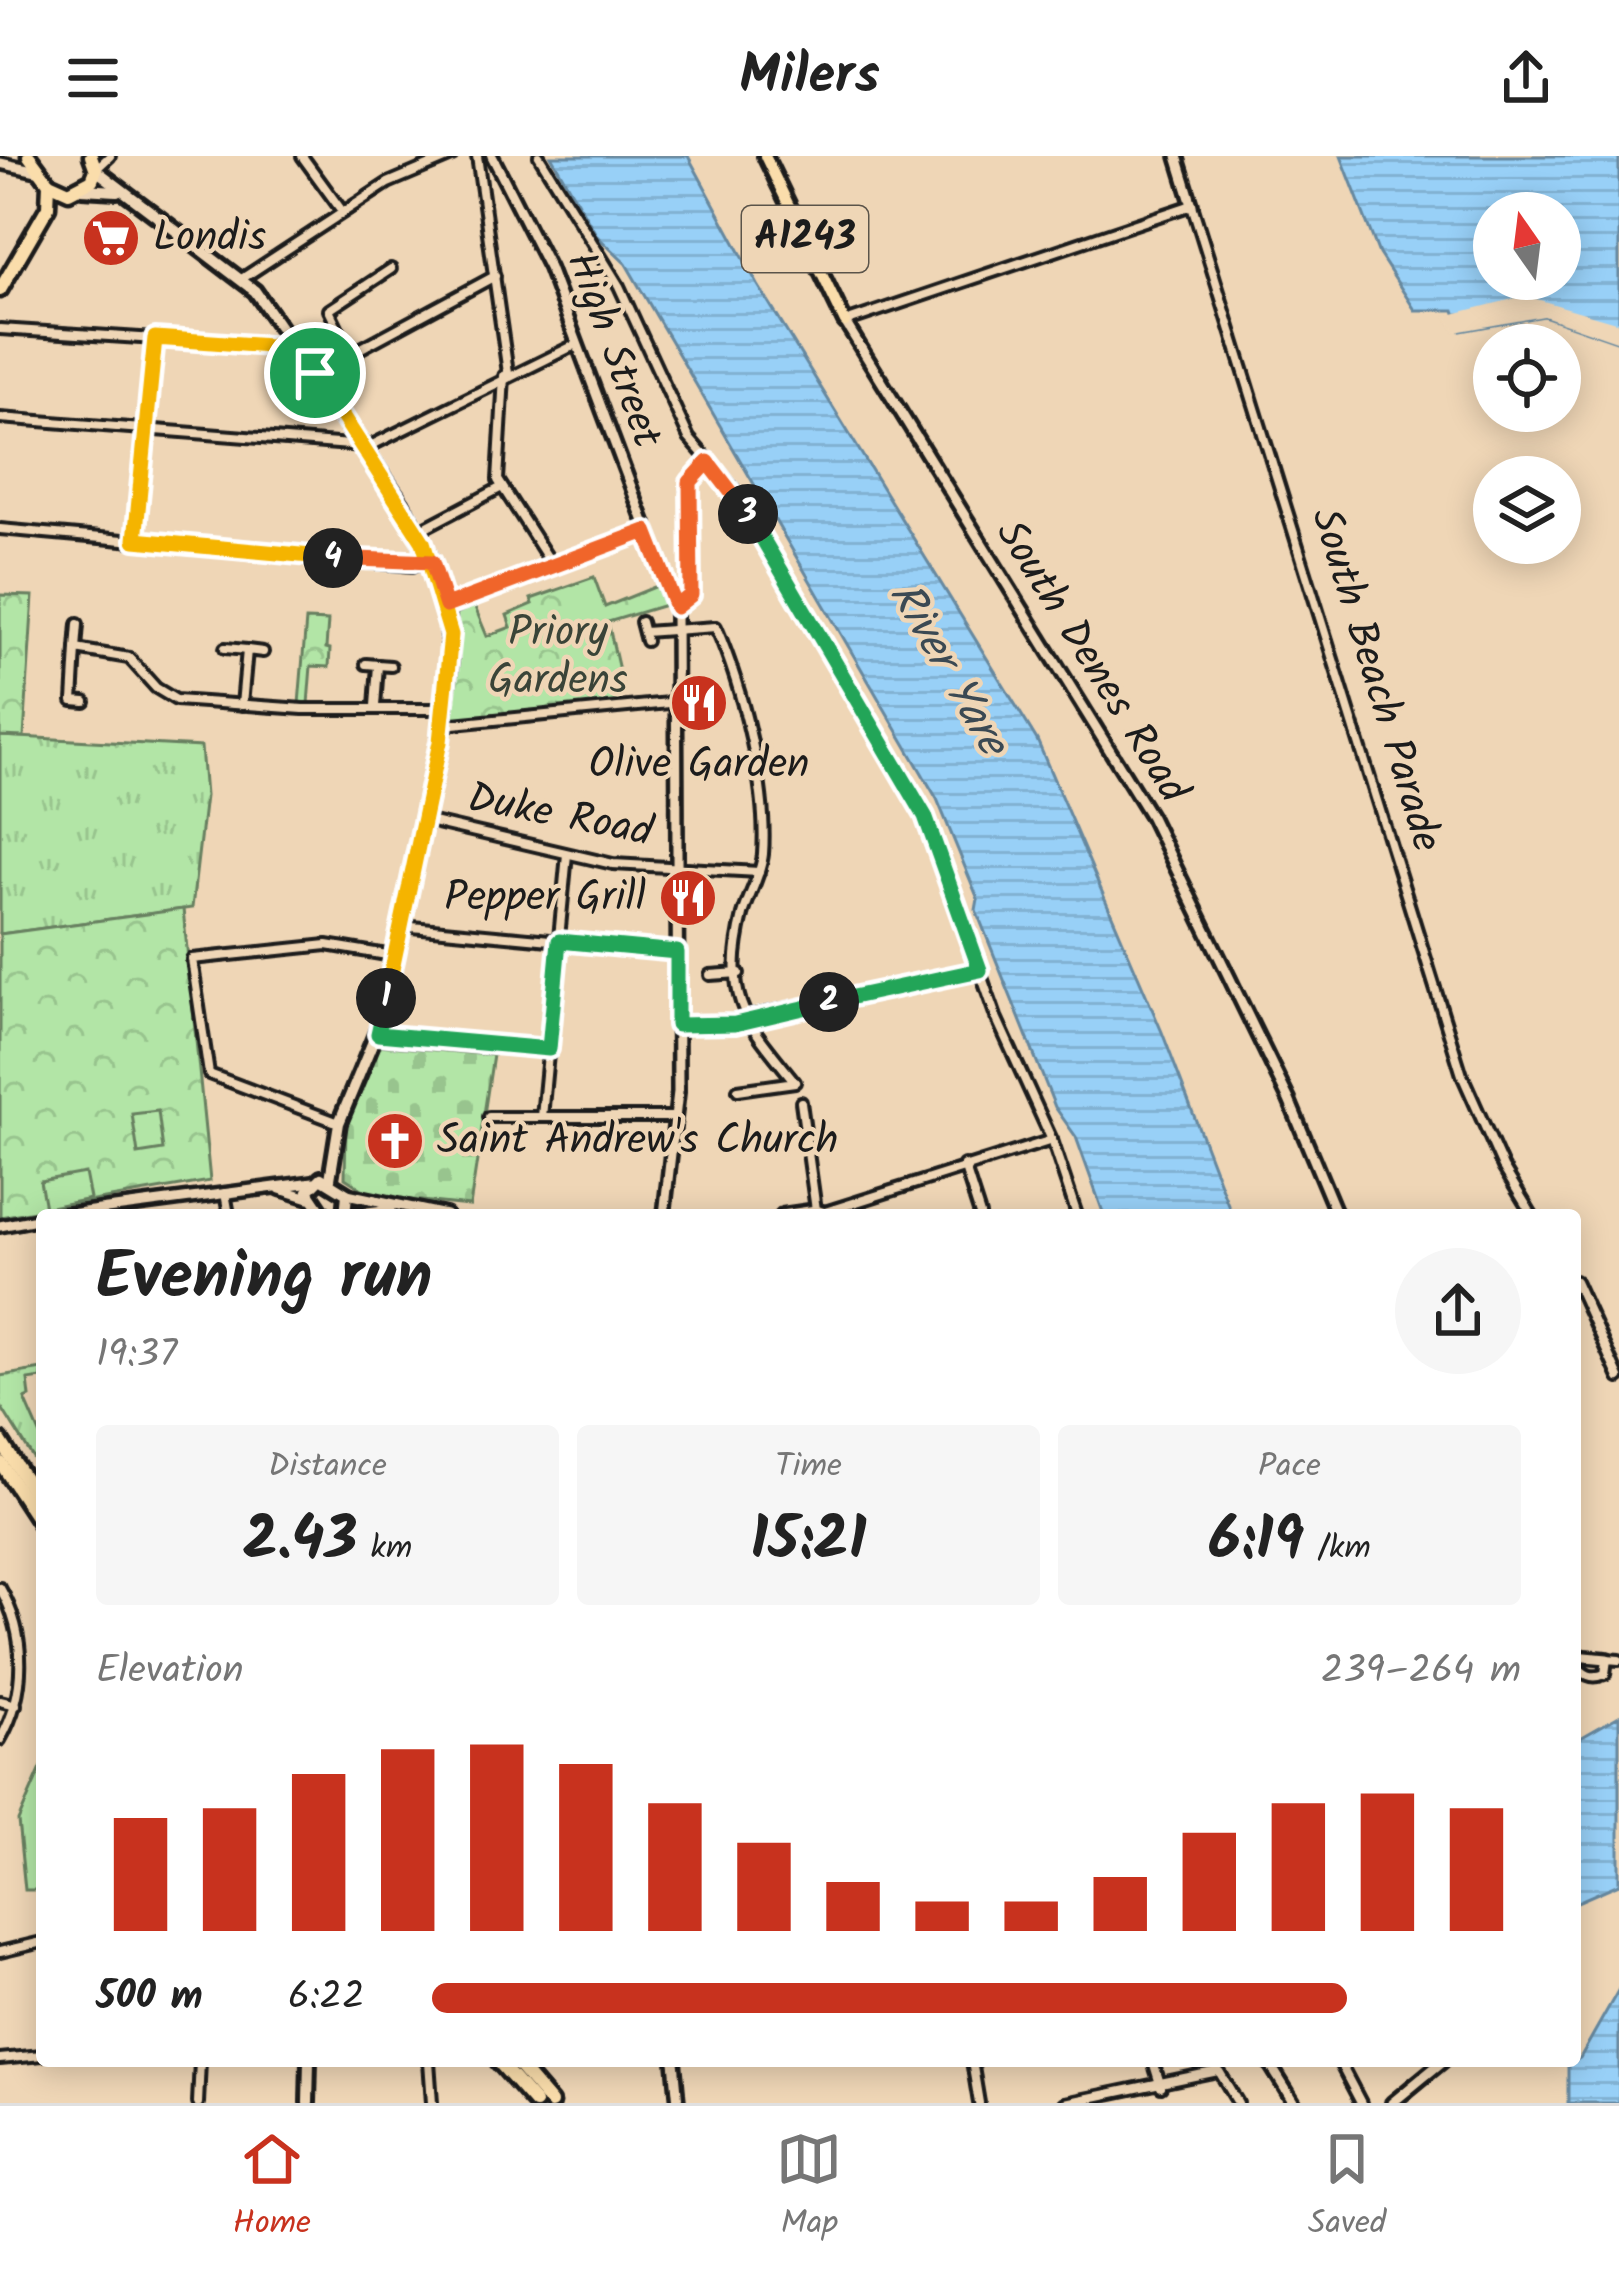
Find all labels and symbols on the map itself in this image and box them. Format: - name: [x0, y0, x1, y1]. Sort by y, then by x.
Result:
- north arrow: [1473, 192, 1581, 300]
- place label: Londis: [153, 205, 266, 272]
- road number: A1243: [742, 206, 868, 272]
- supermarket icon: Londis: [80, 207, 142, 269]
- street label: High Street: [547, 243, 680, 458]
- pin: [264, 322, 366, 424]
- pin: 3: [718, 484, 778, 544]
- street label: South Beach Parade: [1291, 500, 1459, 860]
- street label: South Denes Road: [977, 507, 1206, 818]
- pin: 4: [303, 528, 363, 588]
- water label: River Yare: [868, 568, 1028, 773]
- park label: Priory Gardens: [488, 600, 628, 715]
- restaurant icon: Olive Garden: [668, 672, 730, 734]
- place label: Olive Garden: [588, 732, 810, 799]
- street label: Duke Road: [462, 765, 659, 867]
- place label: Pepper Grill: [444, 865, 646, 932]
- restaurant icon: Pepper Grill: [657, 867, 719, 929]
- pin: 1: [356, 968, 416, 1028]
- pin: 2: [799, 972, 859, 1032]
- place label: Saint Andrew's Church: [437, 1108, 838, 1175]
- church icon: Saint Andrew's Church: [364, 1110, 426, 1172]

